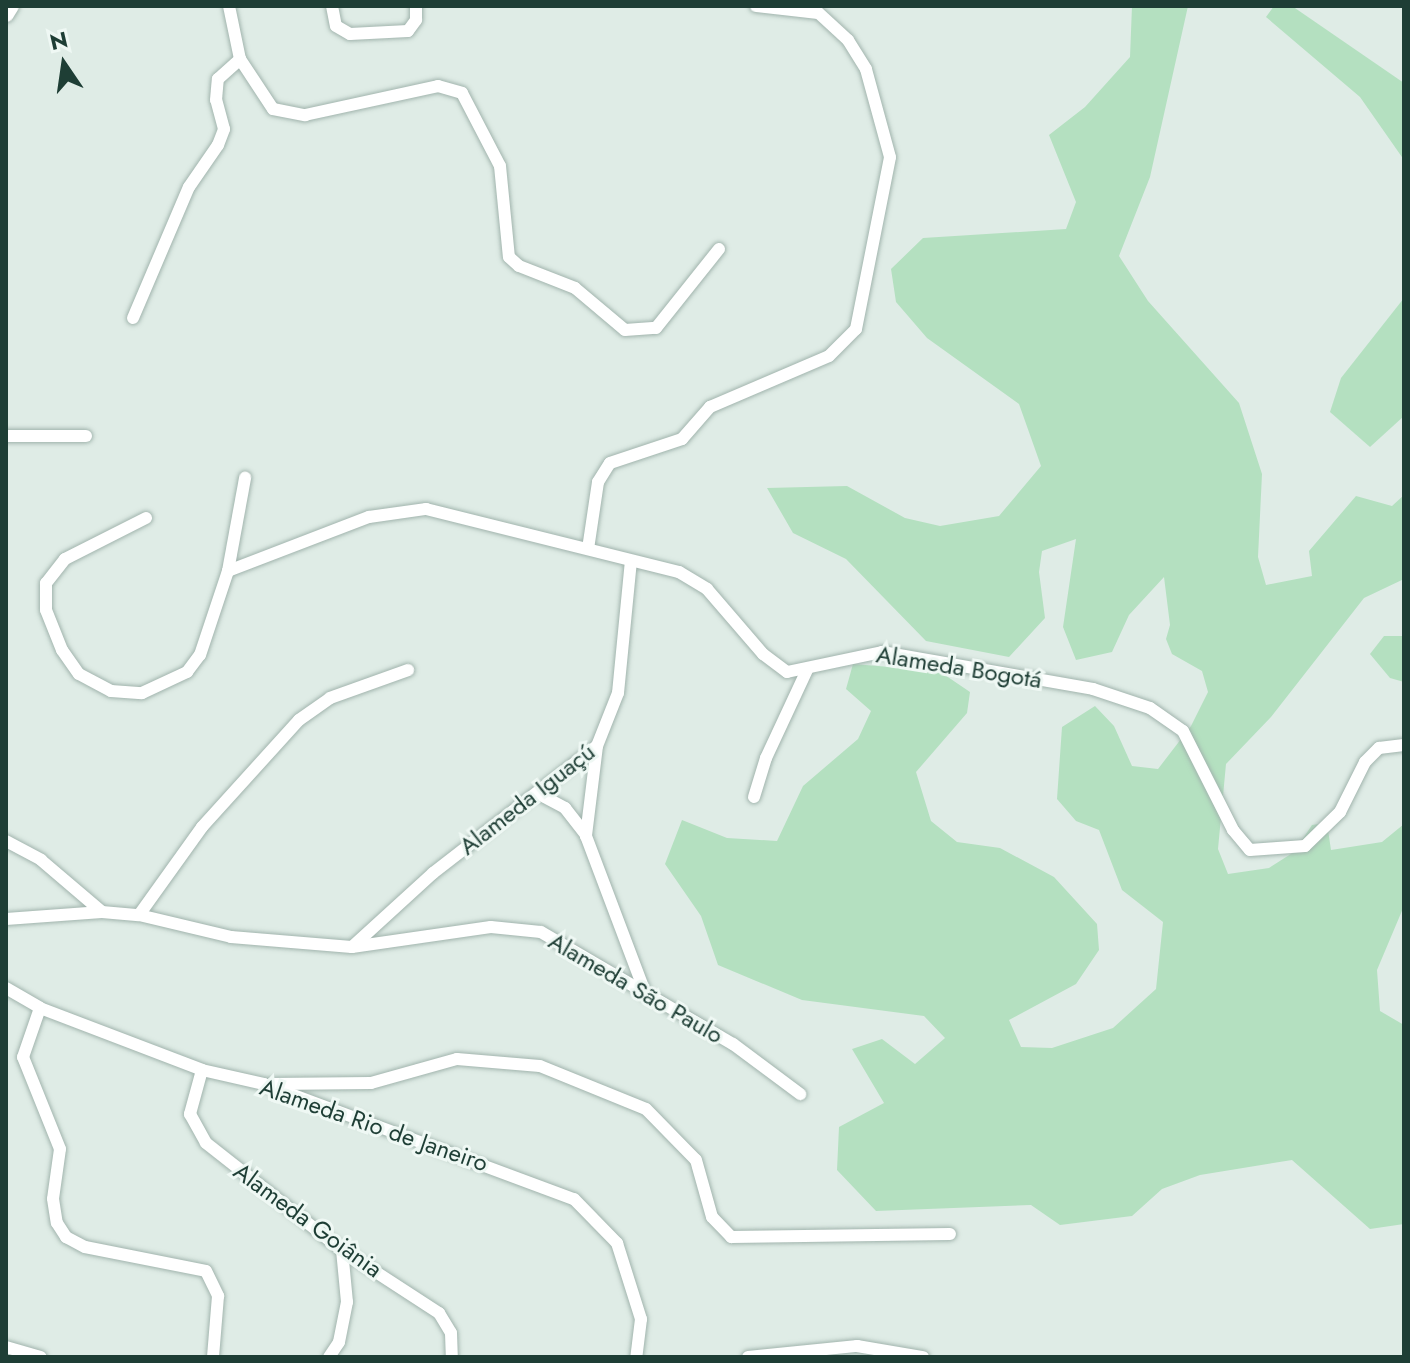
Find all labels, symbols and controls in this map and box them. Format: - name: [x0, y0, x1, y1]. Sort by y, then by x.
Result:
- text: N: [46, 23, 71, 58]
- north arrow: [24, 24, 104, 104]
- street label: Alameda Bogotá: [874, 640, 1044, 694]
- street label: Alameda Iguaçú: [453, 737, 601, 861]
- street label: Alameda São Paulo: [544, 926, 728, 1050]
- street label: Alameda Rio de Janeiro: [256, 1072, 492, 1178]
- street label: Alameda Goiânia: [228, 1157, 388, 1283]

